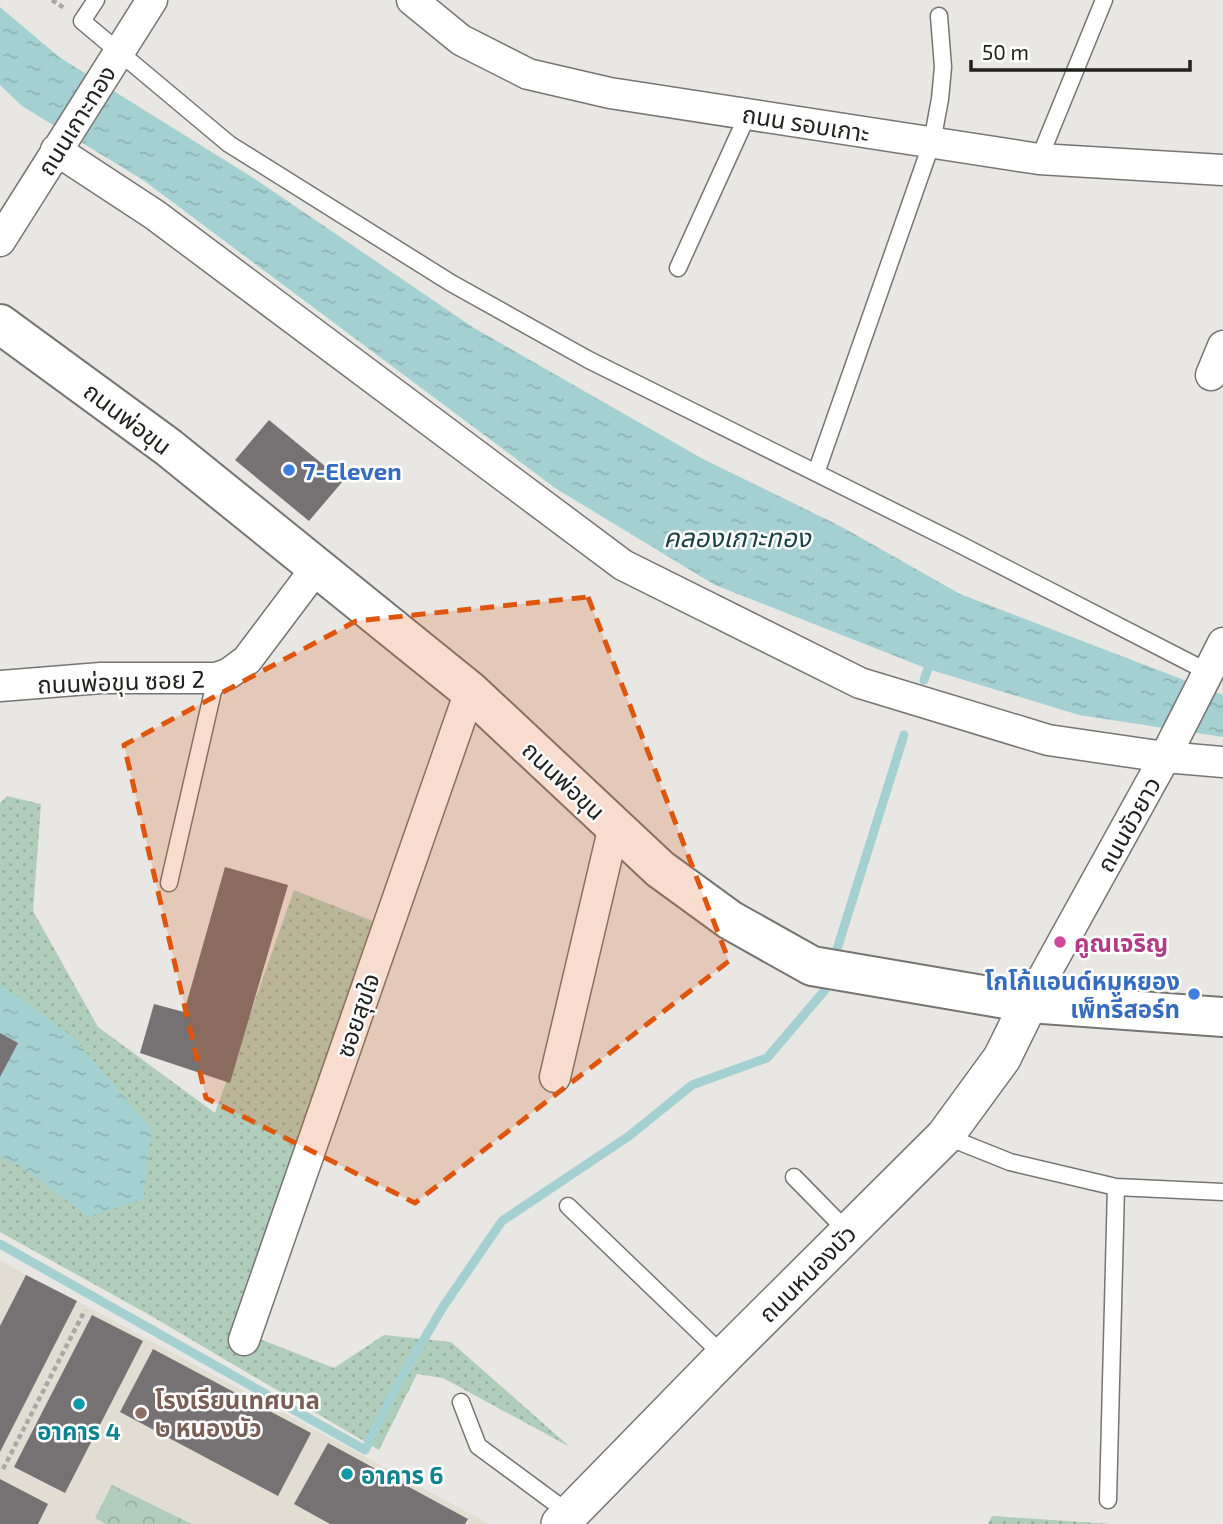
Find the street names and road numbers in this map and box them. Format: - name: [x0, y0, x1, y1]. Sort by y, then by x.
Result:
- street label: ถนนเกาะทอง: [31, 60, 121, 180]
- street label: ถนน รอบเกาะ: [740, 99, 872, 147]
- street label: ถนนพ่อขุน: [77, 376, 178, 462]
- street label: ถนนพ่อขุน ซอย 2: [37, 664, 205, 700]
- street label: ถนนพ่อขุน: [515, 735, 611, 827]
- street label: ถนนขัวยาว: [1090, 771, 1166, 877]
- street label: ซอยสุขใจ: [329, 969, 387, 1062]
- street label: ถนนหนองบัว: [752, 1218, 862, 1328]

